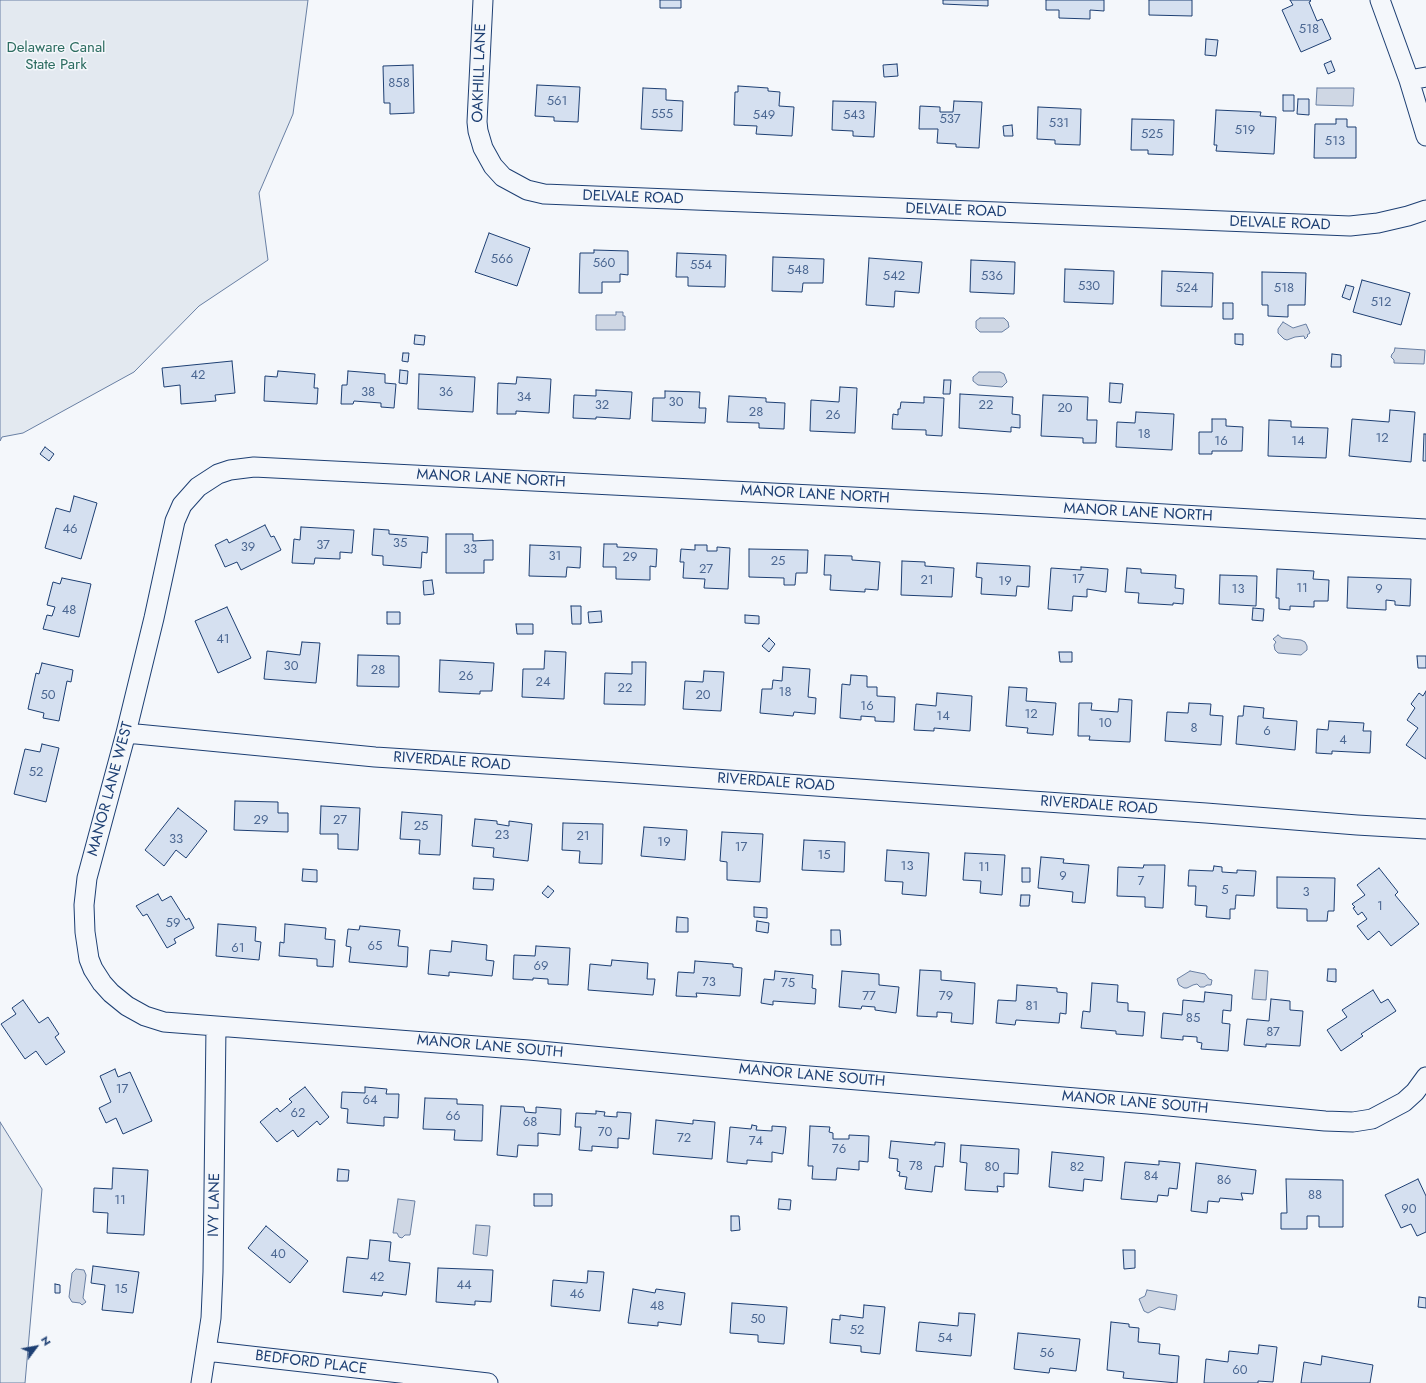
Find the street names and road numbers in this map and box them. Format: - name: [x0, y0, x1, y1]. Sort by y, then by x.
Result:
- street label: OAKHILL LANE: [469, 23, 491, 123]
- street label: DELVALE ROAD: [582, 187, 684, 209]
- street label: DELVALE ROAD: [905, 200, 1007, 222]
- street label: DELVALE ROAD: [1229, 213, 1331, 235]
- street label: MANOR LANE NORTH: [416, 466, 566, 492]
- street label: MANOR LANE NORTH: [740, 482, 890, 508]
- street label: MANOR LANE NORTH: [1063, 500, 1213, 526]
- street label: MANOR LANE WEST: [84, 720, 138, 858]
- street label: RIVERDALE ROAD: [393, 749, 511, 775]
- street label: RIVERDALE ROAD: [717, 770, 835, 796]
- street label: RIVERDALE ROAD: [1040, 793, 1158, 819]
- street label: MANOR LANE SOUTH: [416, 1032, 564, 1062]
- street label: MANOR LANE SOUTH: [738, 1061, 886, 1091]
- street label: MANOR LANE SOUTH: [1061, 1088, 1209, 1118]
- street label: IVY LANE: [205, 1173, 225, 1237]
- street label: BEDFORD PLACE: [254, 1347, 368, 1379]

